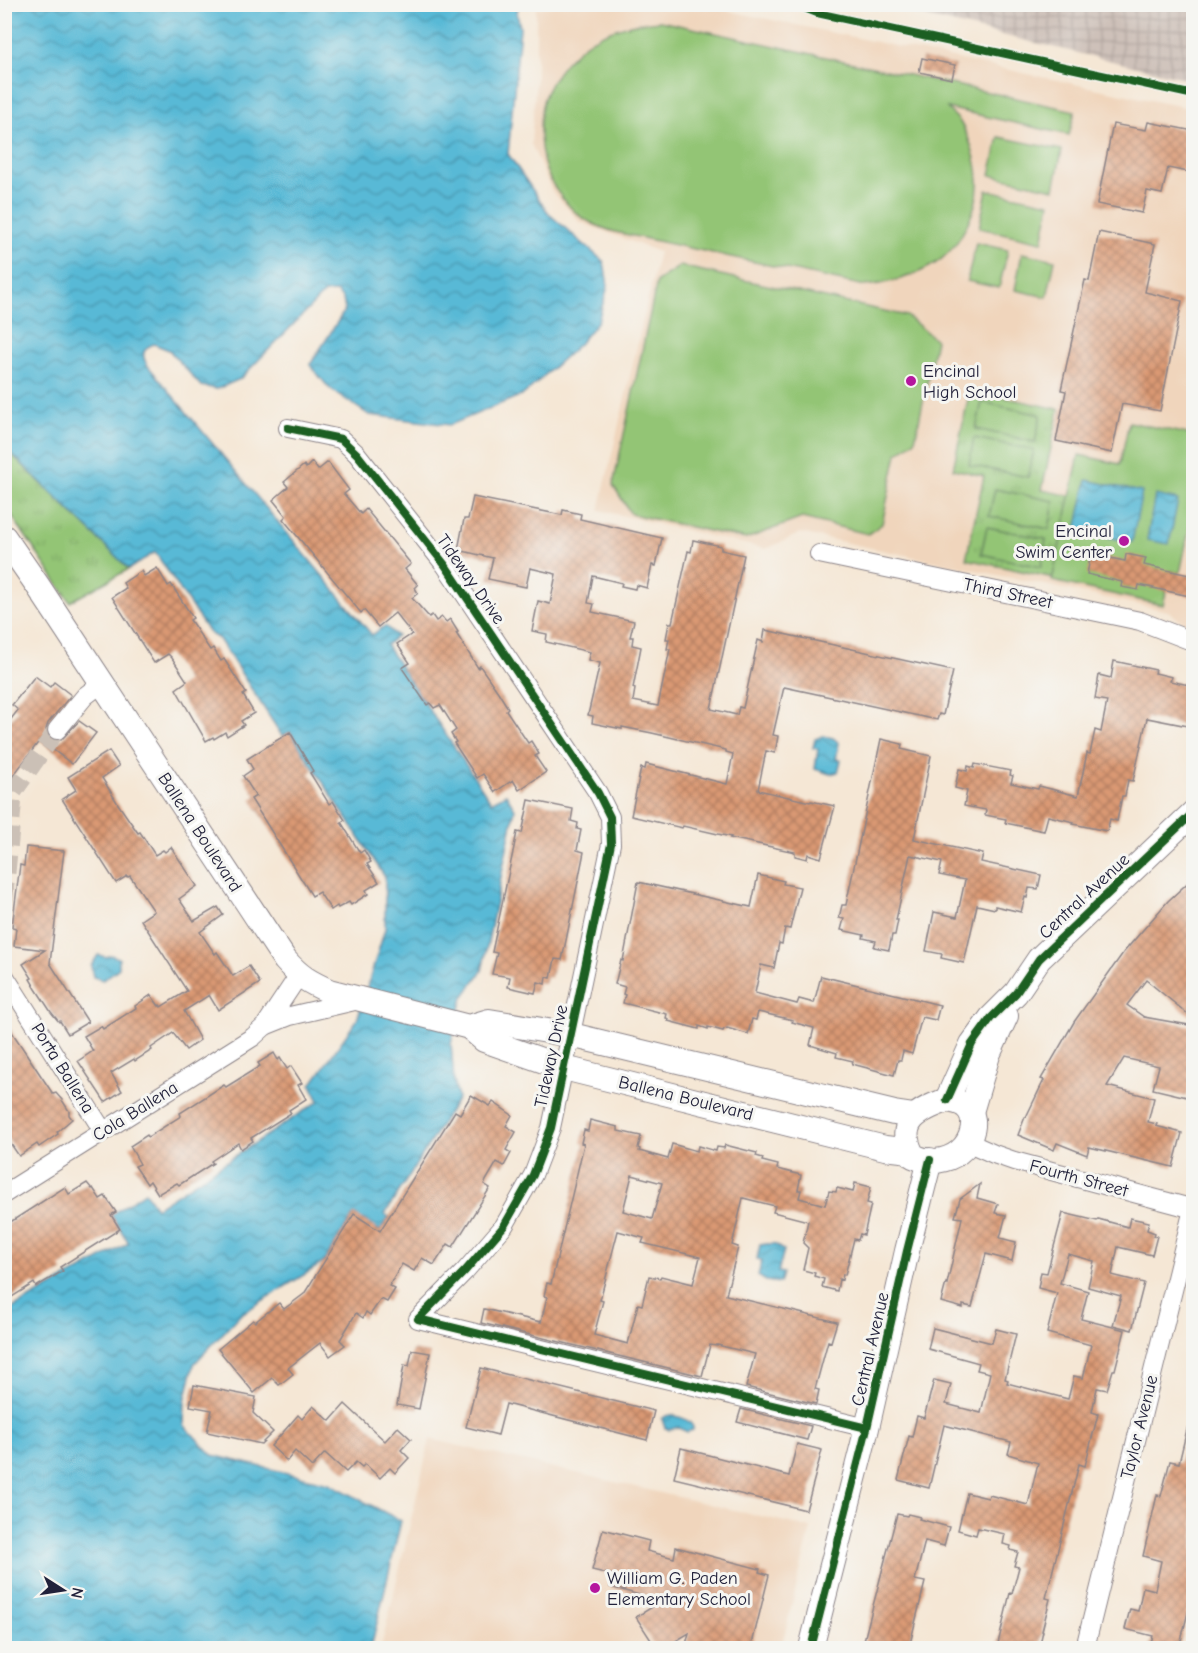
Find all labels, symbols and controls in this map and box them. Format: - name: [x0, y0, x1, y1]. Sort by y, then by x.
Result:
- place label: Encinal High School: [923, 361, 1017, 403]
- marker: Encinal High School: [904, 374, 918, 388]
- place label: Encinal Swim Center: [1016, 521, 1113, 563]
- street label: Tideway Drive: [432, 530, 509, 628]
- marker: Encinal Swim Center: [1117, 534, 1131, 548]
- street label: Third Street: [962, 574, 1055, 613]
- street label: Ballena Boulevard: [153, 769, 246, 896]
- street label: Central Avenue: [1035, 849, 1134, 944]
- street label: Tideway Drive: [530, 1003, 573, 1109]
- street label: Porta Ballena: [27, 1019, 99, 1117]
- street label: Ballena Boulevard: [616, 1072, 755, 1125]
- street label: Cola Ballena: [89, 1077, 182, 1146]
- street label: Fourth Street: [1027, 1155, 1131, 1202]
- street label: Central Avenue: [847, 1290, 894, 1408]
- street label: Taylor Avenue: [1116, 1373, 1163, 1481]
- north arrow: [33, 1560, 93, 1620]
- place label: William G. Paden Elementary School: [607, 1568, 751, 1610]
- marker: William G. Paden Elementary School: [588, 1581, 602, 1595]
- text: N: [67, 1586, 87, 1600]

